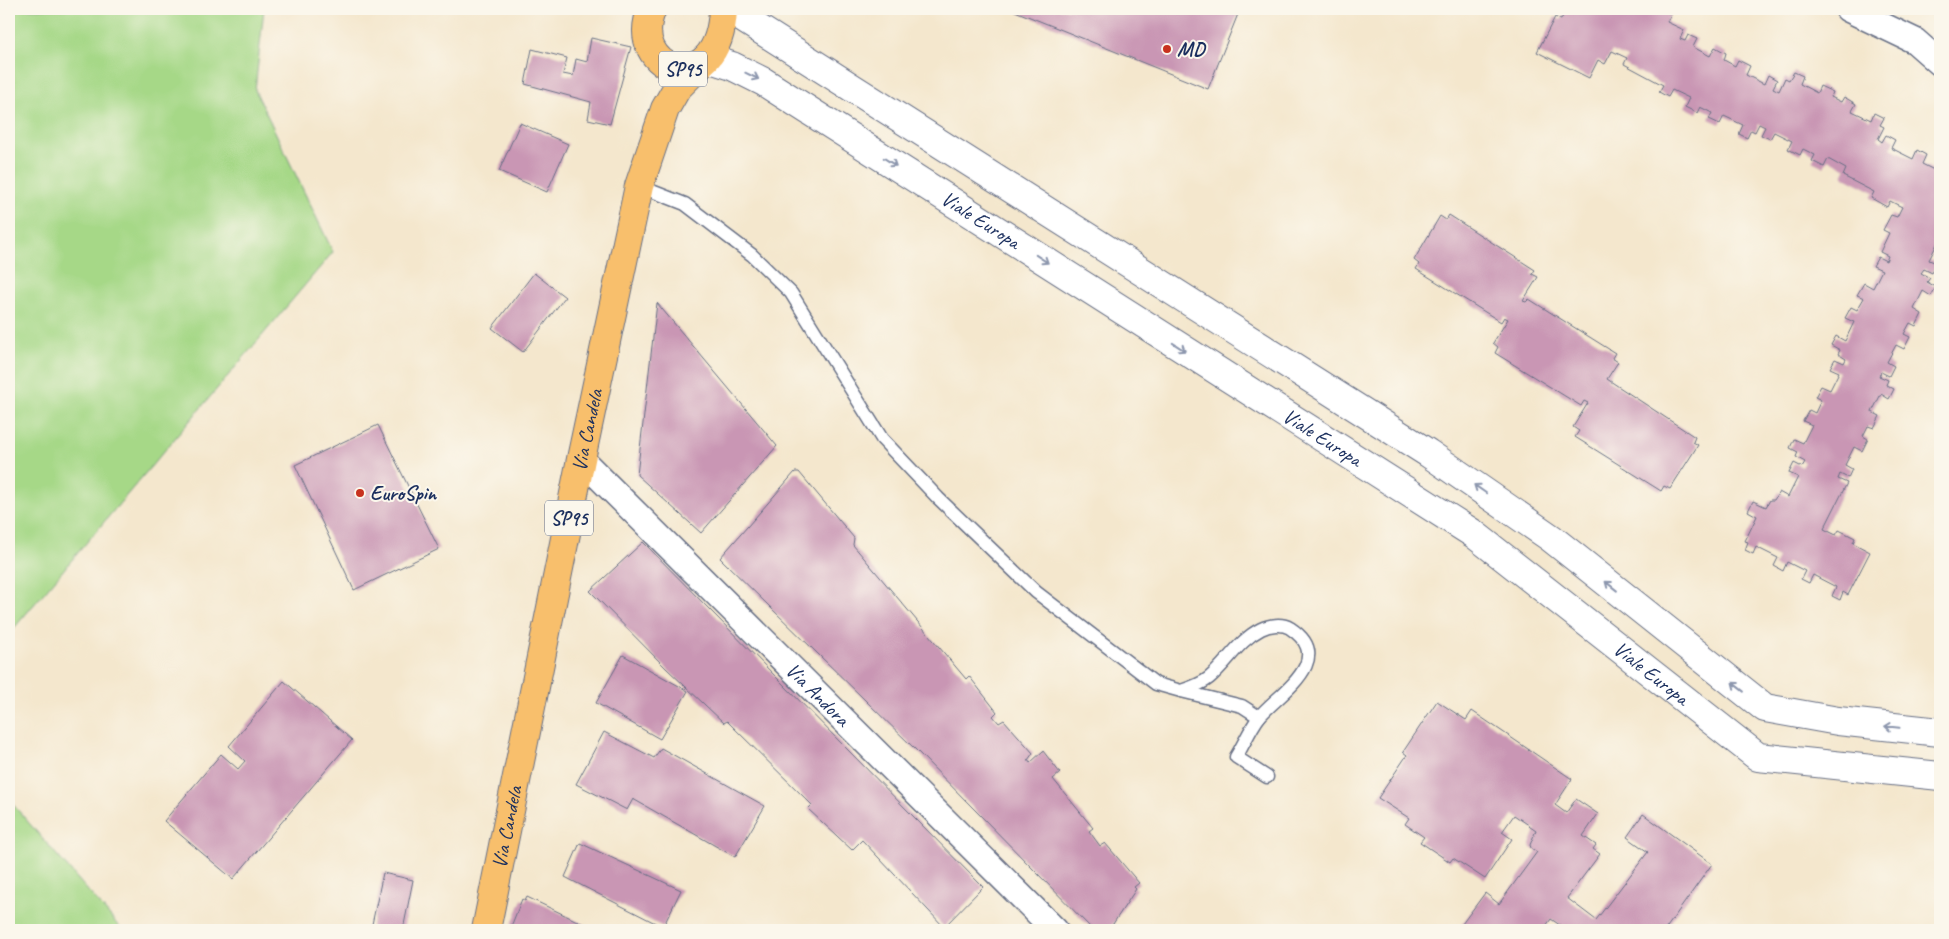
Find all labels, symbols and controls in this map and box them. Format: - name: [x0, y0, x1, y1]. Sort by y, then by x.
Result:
- place label: MD: [1177, 36, 1206, 62]
- marker: MD: [1161, 43, 1173, 55]
- road number: SP95: [659, 52, 707, 86]
- one-way arrow: [745, 71, 760, 81]
- one-way arrow: [883, 157, 897, 167]
- street label: Viale Europa: [936, 185, 1027, 256]
- one-way arrow: [1034, 254, 1048, 264]
- one-way arrow: [1171, 342, 1185, 352]
- street label: Via Candela: [566, 385, 609, 473]
- street label: Viale Europa: [1278, 403, 1369, 474]
- place label: EuroSpin: [370, 480, 438, 506]
- one-way arrow: [1474, 484, 1488, 494]
- marker: EuroSpin: [354, 487, 366, 499]
- road number: SP95: [545, 500, 593, 536]
- one-way arrow: [1604, 581, 1618, 591]
- street label: Viale Europa: [1608, 636, 1696, 712]
- street label: Via Andora: [780, 657, 857, 733]
- one-way arrow: [1732, 682, 1745, 693]
- one-way arrow: [1884, 722, 1900, 732]
- street label: Via Candela: [486, 782, 528, 870]

